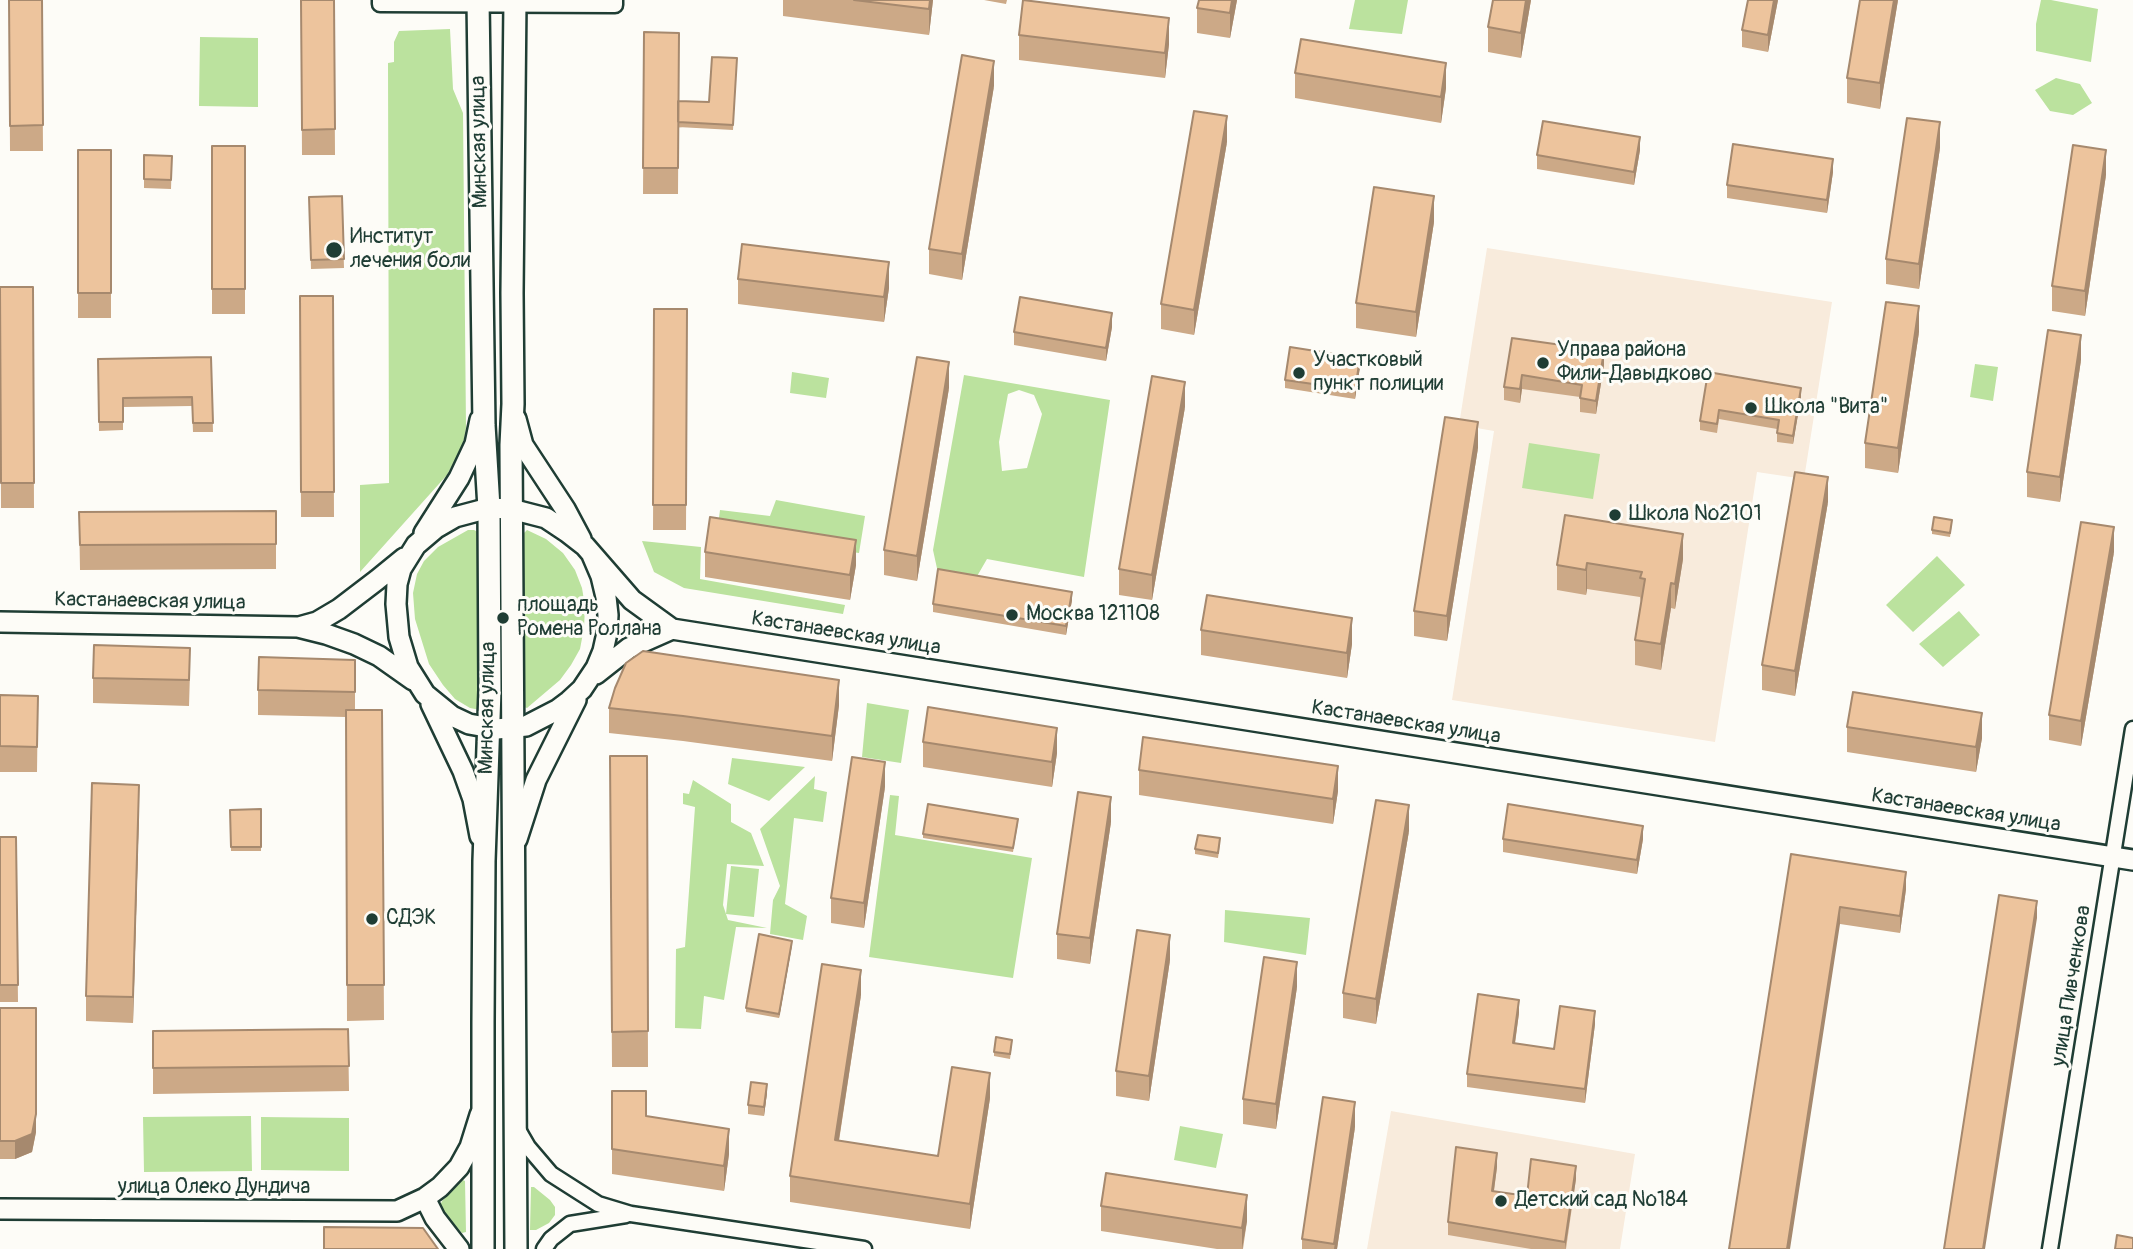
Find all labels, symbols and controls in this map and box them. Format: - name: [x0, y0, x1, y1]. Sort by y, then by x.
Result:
- street label: Минская улица: [466, 75, 494, 209]
- place label: Институт лечения боли: [350, 225, 470, 275]
- marker: Институт лечения боли: [324, 240, 344, 260]
- place label: Управа района Фили-Давыдково: [1557, 338, 1712, 388]
- place label: Участковый пункт полиции: [1313, 348, 1443, 398]
- marker: Управа района Фили-Давыдково: [1535, 355, 1551, 371]
- marker: Участковый пункт полиции: [1291, 365, 1307, 381]
- place label: Школа "Вита": [1765, 395, 1888, 421]
- marker: Школа "Вита": [1743, 400, 1759, 416]
- place label: Школа №2101: [1629, 502, 1762, 528]
- marker: Школа №2101: [1607, 507, 1623, 523]
- street label: Кастанаевская улица: [54, 588, 246, 616]
- place label: площадь Ромена Роллана: [517, 593, 662, 643]
- place label: Москва 121108: [1026, 602, 1160, 628]
- street label: Кастанаевская улица: [750, 607, 942, 661]
- marker: Москва 121108: [1004, 607, 1020, 623]
- marker: площадь Ромена Роллана: [495, 610, 511, 626]
- street label: Минская улица: [474, 641, 502, 775]
- street label: Кастанаевская улица: [1310, 696, 1502, 750]
- street label: Кастанаевская улица: [1870, 784, 2062, 838]
- street label: улица Пивченкова: [2047, 904, 2097, 1068]
- place label: СДЭК: [386, 906, 436, 932]
- marker: СДЭК: [364, 911, 380, 927]
- street label: улица Олеко Дундича: [118, 1175, 310, 1201]
- place label: Детский сад №184: [1515, 1188, 1688, 1214]
- marker: Детский сад №184: [1493, 1193, 1509, 1209]

